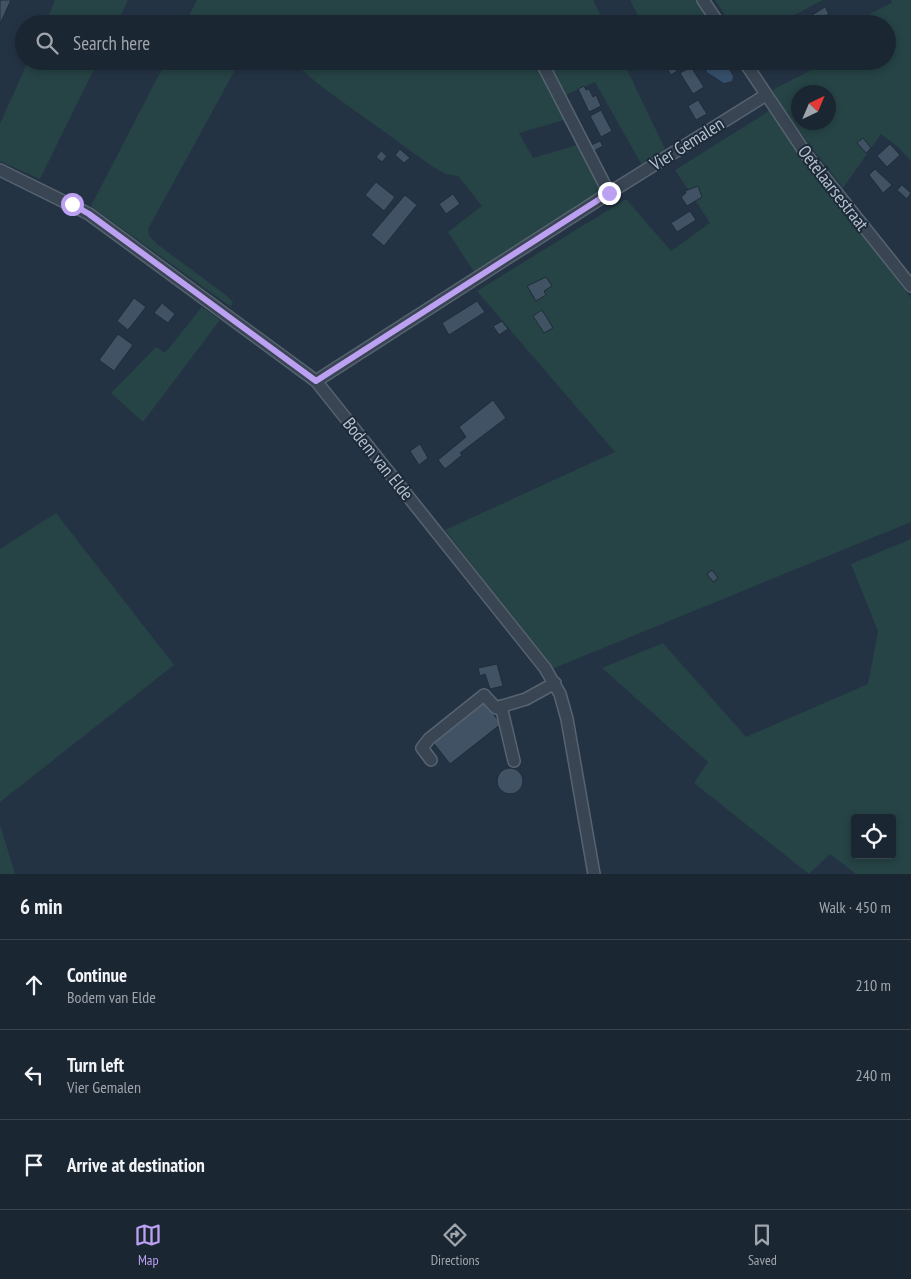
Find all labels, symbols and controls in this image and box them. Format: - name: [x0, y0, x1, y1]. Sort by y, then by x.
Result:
- search box: [15, 15, 896, 70]
- icon: search: [33, 29, 61, 57]
- text: Search here: [73, 31, 150, 55]
- north arrow: [791, 85, 836, 130]
- street label: Vier Gemalen: [645, 112, 728, 176]
- street label: Oetelaarsestraat: [793, 140, 874, 235]
- route end: [598, 182, 621, 205]
- route start: [61, 193, 84, 216]
- street label: Bodem van Elde: [338, 413, 419, 505]
- map controls: [851, 814, 896, 859]
- button: locate: [851, 814, 896, 859]
- text: 6 min: [20, 893, 62, 920]
- text: Walk · 450 m: [819, 897, 891, 917]
- text: Continue: [67, 963, 127, 987]
- icon: ahead: [20, 971, 48, 999]
- text: 210 m: [856, 975, 891, 995]
- text: Bodem van Elde: [67, 987, 156, 1007]
- text: Turn left: [67, 1053, 124, 1077]
- icon: left: [20, 1061, 48, 1089]
- text: 240 m: [856, 1065, 891, 1085]
- text: Vier Gemalen: [67, 1077, 141, 1097]
- icon: arrive: [20, 1151, 48, 1179]
- text: Arrive at destination: [67, 1153, 205, 1177]
- tab: Map: [134, 1221, 162, 1269]
- tab: Directions: [431, 1221, 479, 1269]
- tab: Saved: [748, 1221, 777, 1269]

